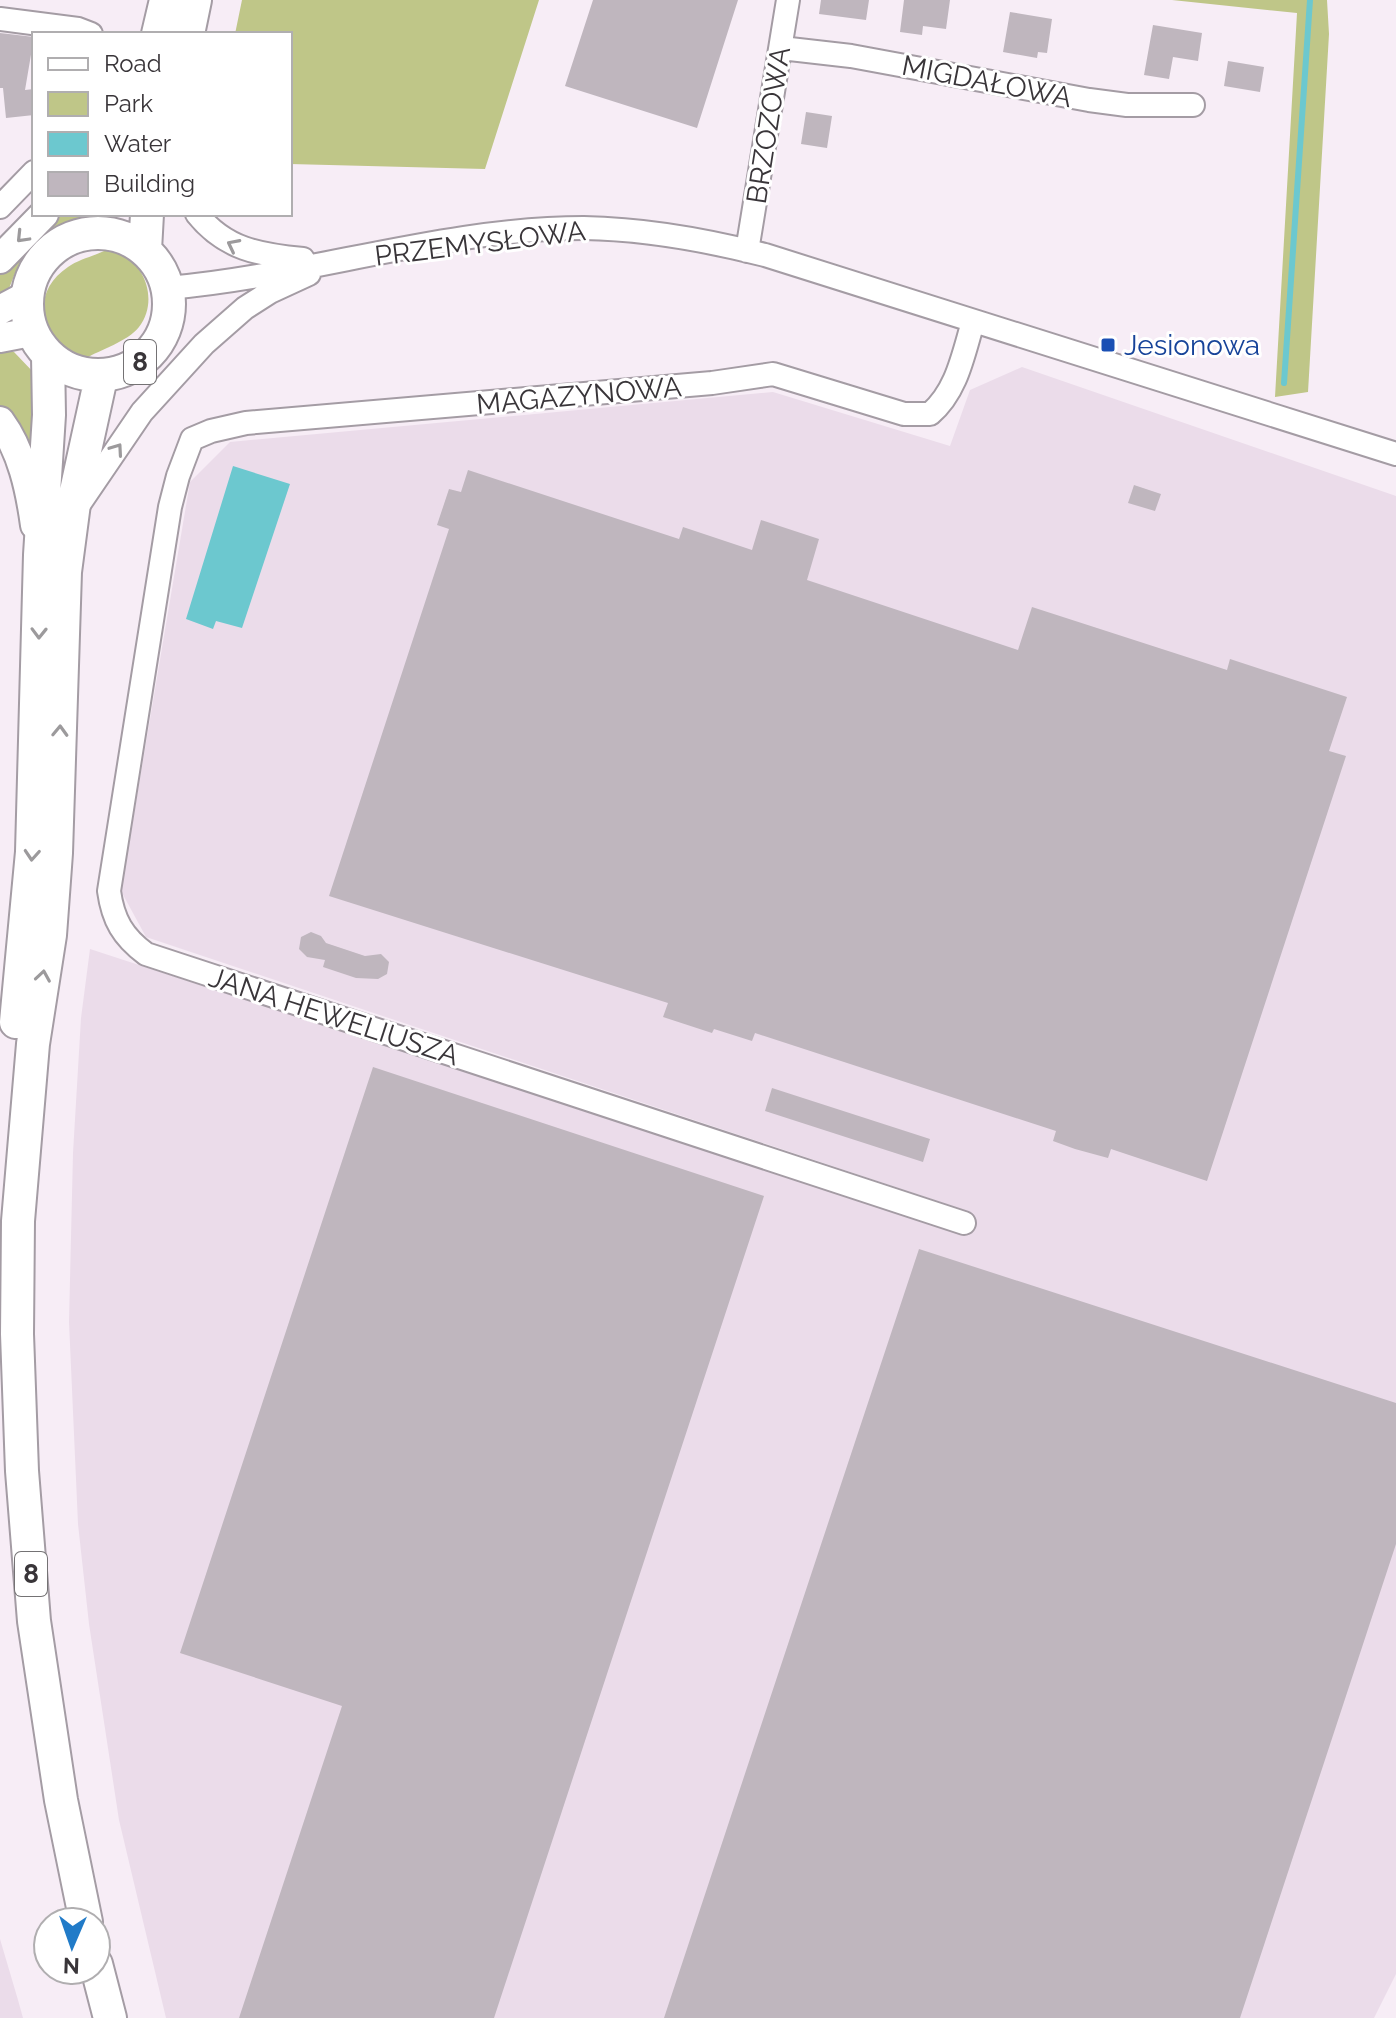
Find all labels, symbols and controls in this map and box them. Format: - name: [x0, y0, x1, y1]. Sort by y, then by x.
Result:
- legend: [32, 32, 292, 216]
- street label: BRZOZOWA: [740, 44, 797, 206]
- text: Road: [104, 49, 162, 78]
- street label: MIGDAŁOWA: [899, 49, 1075, 114]
- text: Park: [104, 89, 153, 118]
- text: Water: [104, 129, 172, 158]
- text: Building: [104, 169, 195, 198]
- street label: PRZEMYSŁOWA: [373, 214, 587, 273]
- one-way arrow: [17, 228, 31, 242]
- one-way arrow: [227, 239, 242, 254]
- place label: Jesionowa: [1124, 329, 1260, 362]
- marker: Jesionowa: [1099, 336, 1117, 354]
- road number: 8: [124, 340, 156, 384]
- street label: MAGAZYNOWA: [475, 370, 683, 421]
- one-way arrow: [107, 443, 122, 457]
- one-way arrow: [30, 627, 47, 640]
- one-way arrow: [52, 724, 69, 737]
- one-way arrow: [23, 849, 40, 862]
- street label: JANA HEWELIUSZA: [205, 960, 463, 1072]
- one-way arrow: [34, 970, 51, 983]
- road number: 8: [15, 1552, 47, 1596]
- north arrow: [32, 1906, 112, 1986]
- text: N: [62, 1953, 80, 1979]

